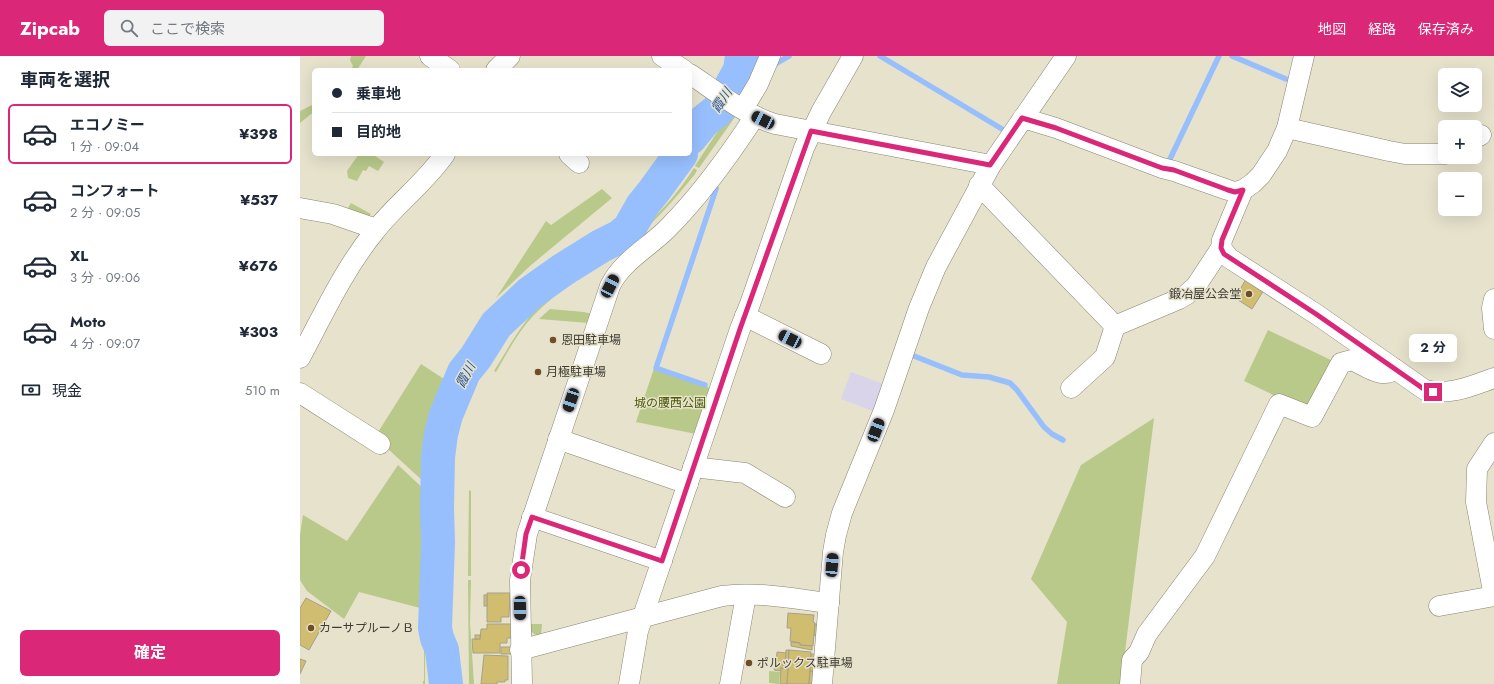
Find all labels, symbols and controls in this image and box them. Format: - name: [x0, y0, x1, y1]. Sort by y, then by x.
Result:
- search box: [104, 10, 384, 46]
- text: Zipcab: [20, 15, 80, 42]
- icon: search: [118, 17, 140, 39]
- text: ここで検索: [150, 18, 225, 40]
- text: 地図: [1318, 19, 1346, 39]
- text: 経路: [1368, 19, 1396, 39]
- text: 保存済み: [1418, 19, 1474, 39]
- text: 車両を選択: [20, 67, 110, 93]
- map controls: [1438, 68, 1482, 216]
- button: layers: [1438, 68, 1482, 112]
- text: 乗車地: [356, 83, 401, 105]
- water label: 霞川: [706, 83, 738, 116]
- car: [750, 109, 776, 131]
- text: エコノミー: [70, 114, 145, 136]
- icon: car: [22, 116, 58, 152]
- button: +: [1438, 120, 1482, 164]
- text: 目的地: [356, 121, 401, 143]
- text: ¥398: [239, 123, 278, 145]
- text: 1 分 · 09:04: [70, 137, 139, 156]
- button: −: [1438, 172, 1482, 216]
- text: コンフォート: [70, 180, 160, 202]
- icon: car: [22, 182, 58, 218]
- text: ¥537: [240, 189, 278, 211]
- text: 2 分 · 09:05: [70, 203, 140, 222]
- text: XL: [70, 245, 88, 267]
- icon: car: [22, 248, 58, 284]
- text: ¥676: [239, 255, 278, 277]
- text: 3 分 · 09:06: [70, 268, 140, 287]
- car: [599, 273, 621, 299]
- place label: 鍛冶屋公会堂: [1169, 285, 1241, 303]
- marker: 鍛冶屋公会堂: [1244, 289, 1254, 299]
- text: Moto: [70, 311, 106, 333]
- icon: car: [22, 314, 58, 350]
- text: ¥303: [239, 321, 278, 343]
- car: [777, 328, 803, 350]
- place label: 恩田駐車場: [561, 331, 621, 349]
- text: 4 分 · 09:07: [70, 334, 140, 353]
- callout: 2 分: [1409, 334, 1457, 362]
- marker: 恩田駐車場: [548, 335, 558, 345]
- text: 2 分: [1420, 338, 1446, 357]
- water label: 霞川: [451, 358, 481, 391]
- place label: 月極駐車場: [546, 363, 606, 381]
- marker: 月極駐車場: [533, 367, 543, 377]
- icon: cash: [20, 379, 42, 401]
- text: 現金: [52, 380, 82, 402]
- text: 510 m: [245, 381, 280, 400]
- route end: [1424, 383, 1442, 401]
- car: [561, 387, 581, 413]
- park label: 城の腰西公園: [634, 394, 706, 412]
- car: [866, 417, 886, 443]
- car: [825, 553, 839, 577]
- route start: [512, 561, 530, 579]
- car: [514, 596, 526, 620]
- place label: カーサプルーノＢ: [319, 619, 414, 637]
- marker: カーサプルーノＢ: [306, 623, 316, 633]
- button: 確定: [20, 630, 280, 676]
- place label: ポルックス駐車場: [757, 654, 853, 672]
- marker: ポルックス駐車場: [744, 658, 754, 668]

